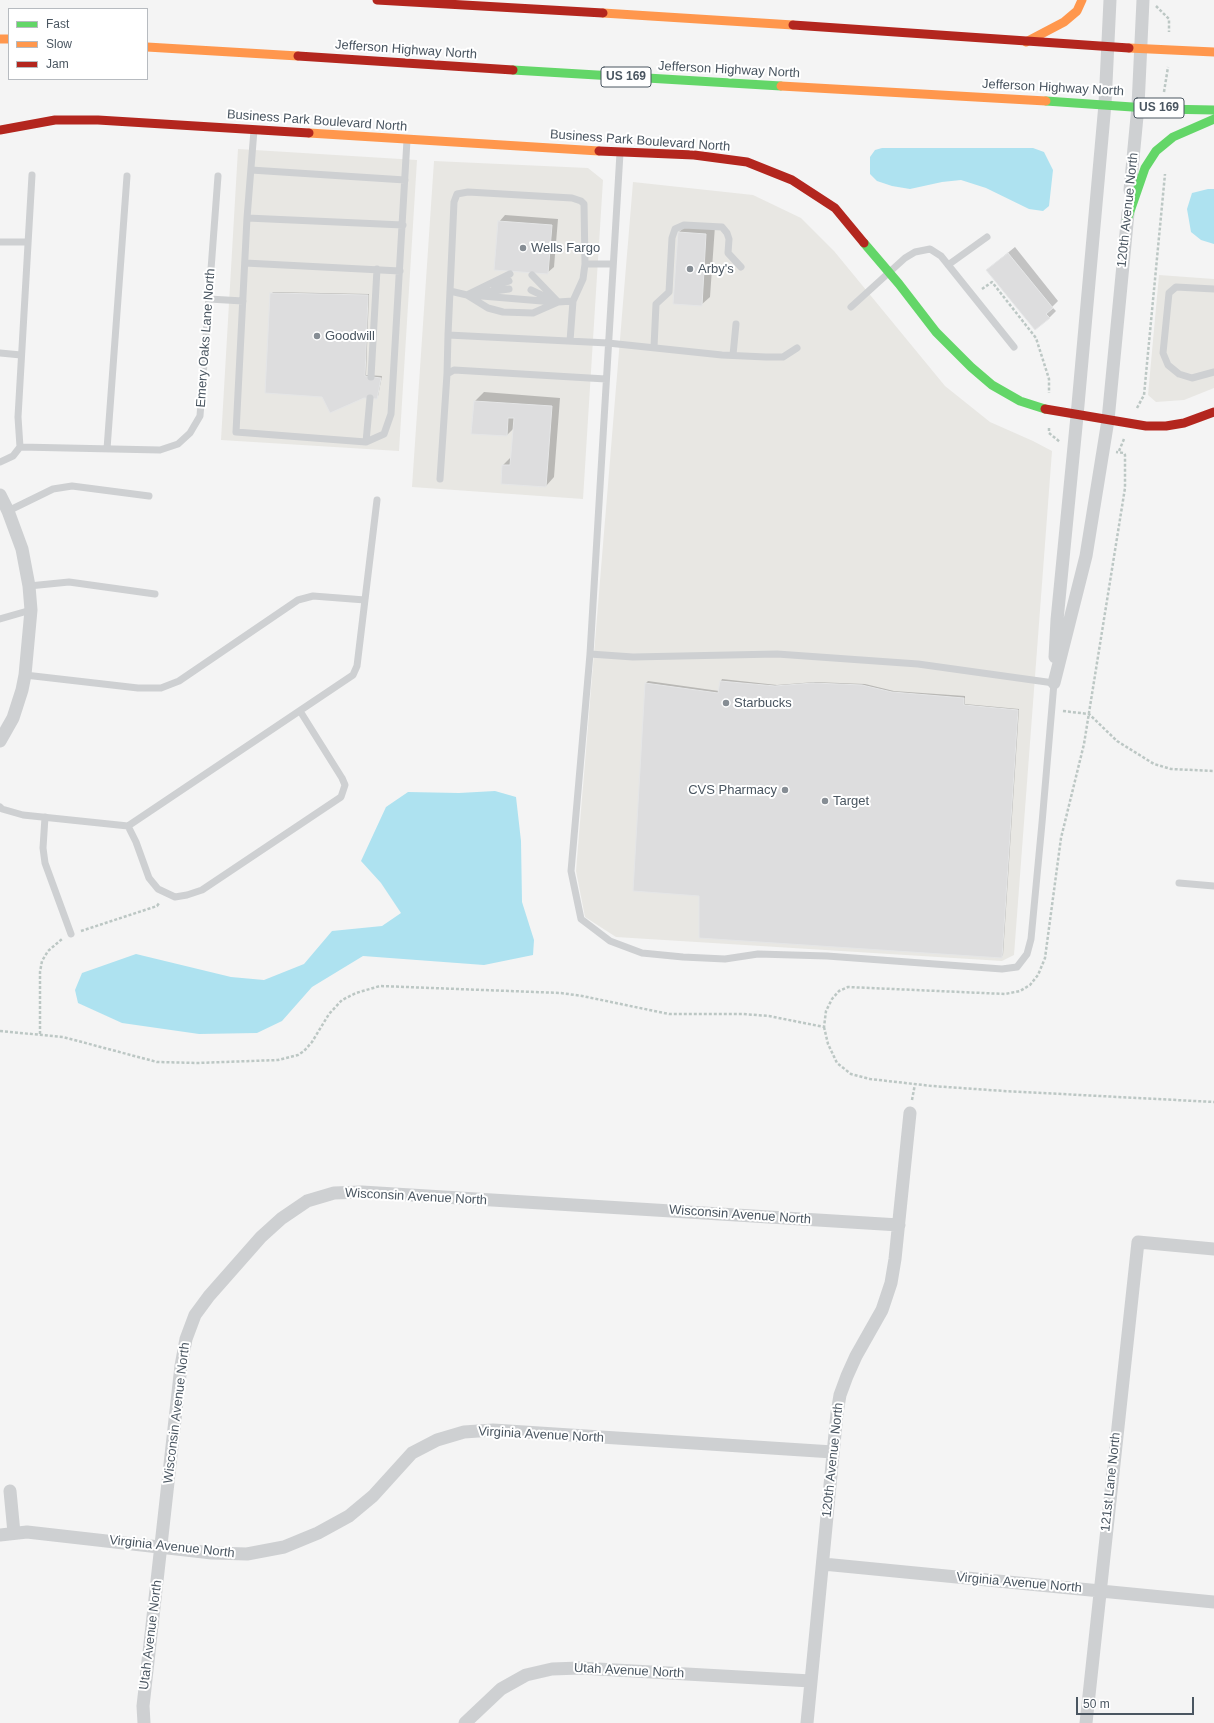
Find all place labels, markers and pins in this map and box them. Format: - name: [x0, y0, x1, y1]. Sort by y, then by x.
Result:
- place label: Wells Fargo: [531, 240, 600, 256]
- marker: Wells Fargo: [518, 243, 528, 253]
- place label: Arby's: [698, 261, 734, 277]
- marker: Arby's: [685, 264, 695, 274]
- place label: Goodwill: [325, 328, 375, 344]
- marker: Goodwill: [312, 331, 322, 341]
- place label: Starbucks: [734, 695, 792, 711]
- marker: Starbucks: [721, 698, 731, 708]
- place label: CVS Pharmacy: [688, 782, 777, 798]
- marker: CVS Pharmacy: [780, 785, 790, 795]
- place label: Target: [833, 793, 869, 809]
- marker: Target: [820, 796, 830, 806]

